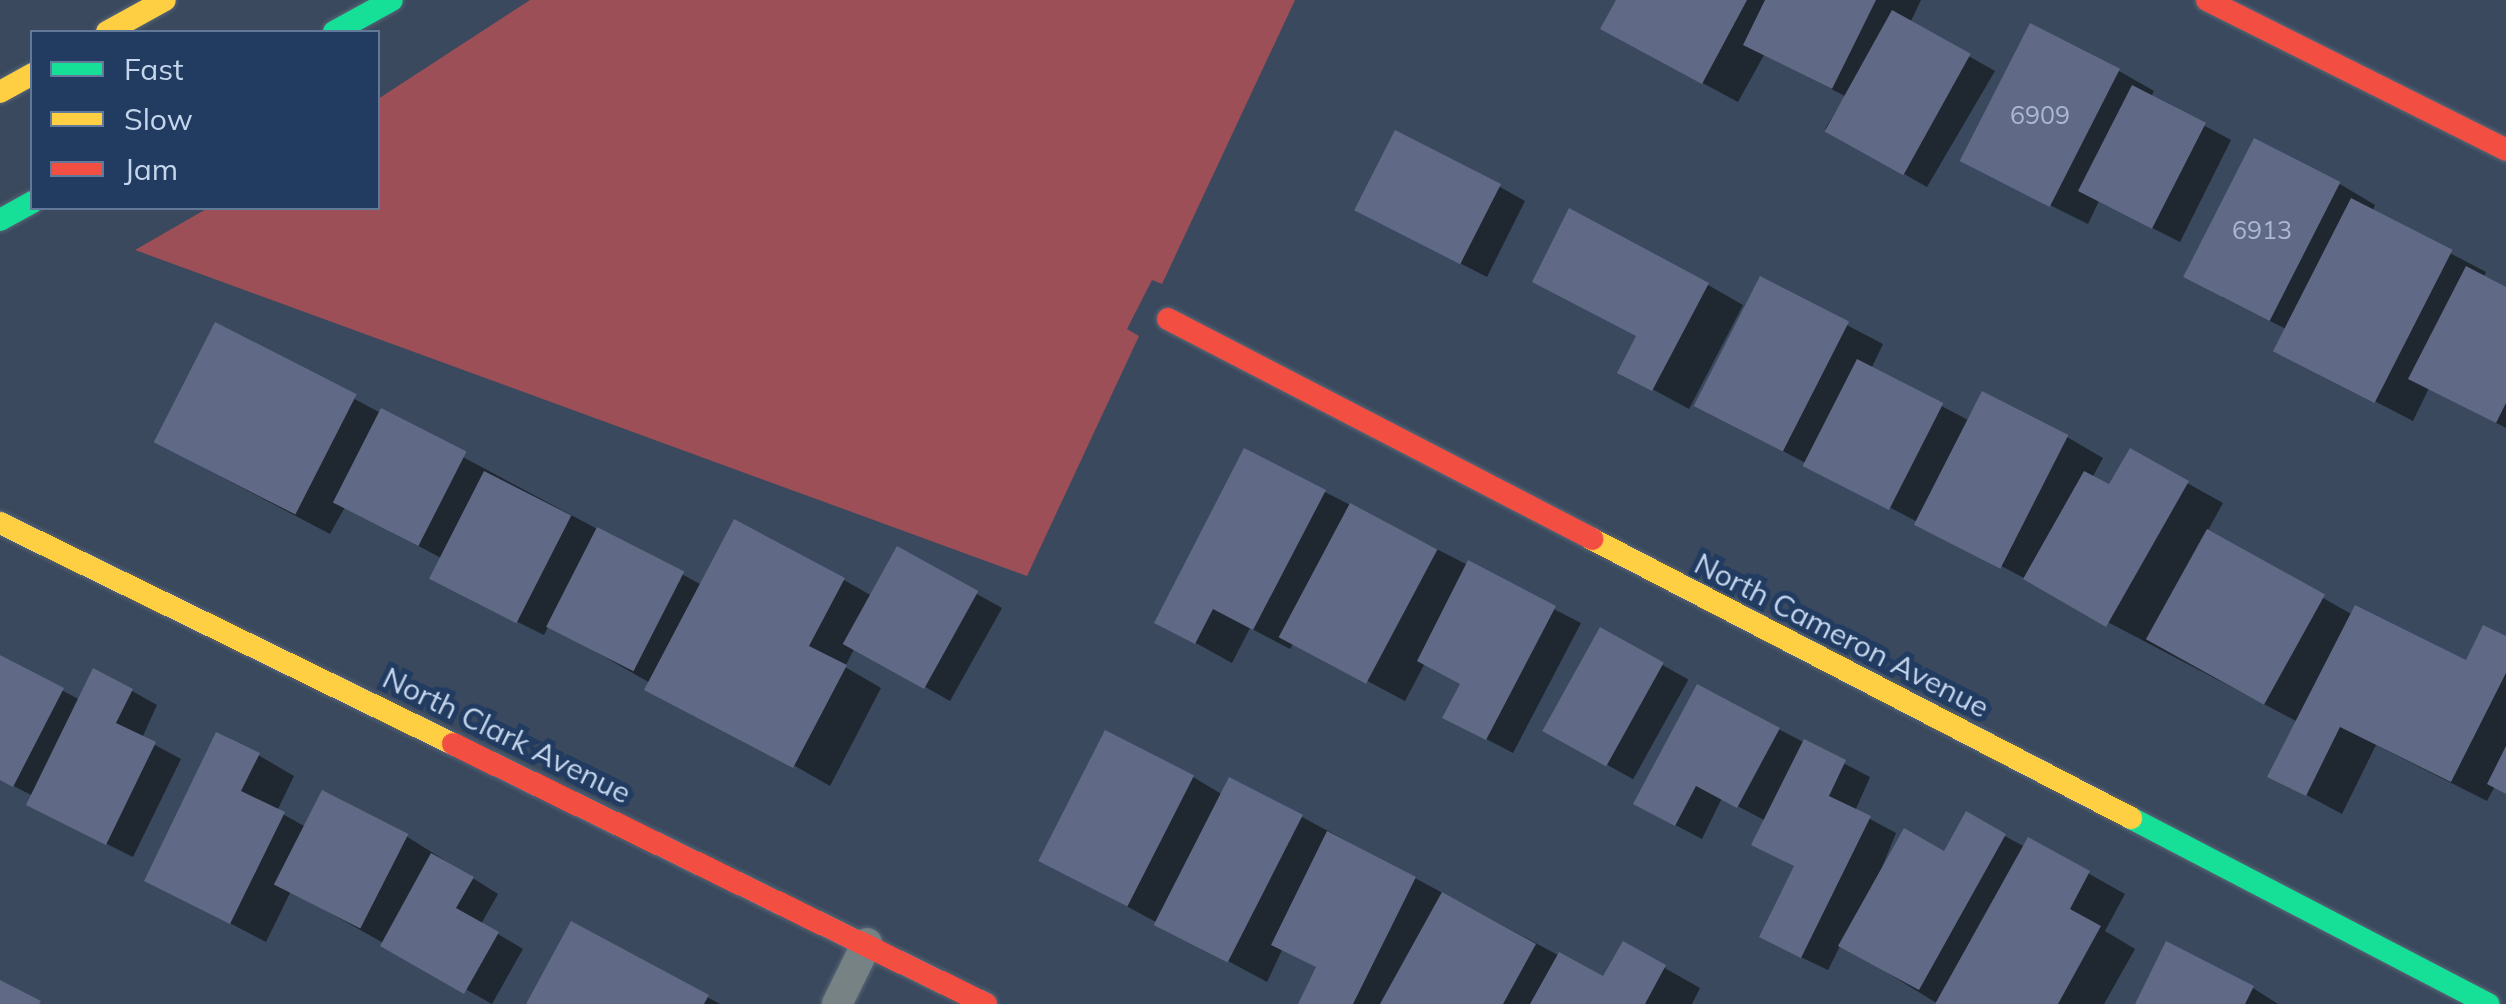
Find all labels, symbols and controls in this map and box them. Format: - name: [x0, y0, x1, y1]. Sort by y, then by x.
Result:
- legend: [30, 30, 380, 210]
- text: Fast: [124, 50, 184, 88]
- text: Slow: [124, 100, 193, 138]
- house number: 6909: [2010, 100, 2070, 130]
- text: Jam: [124, 150, 178, 188]
- house number: 6913: [2232, 215, 2292, 245]
- street label: North Cameron Avenue: [1689, 545, 1995, 725]
- street label: North Clark Avenue: [377, 659, 637, 811]

